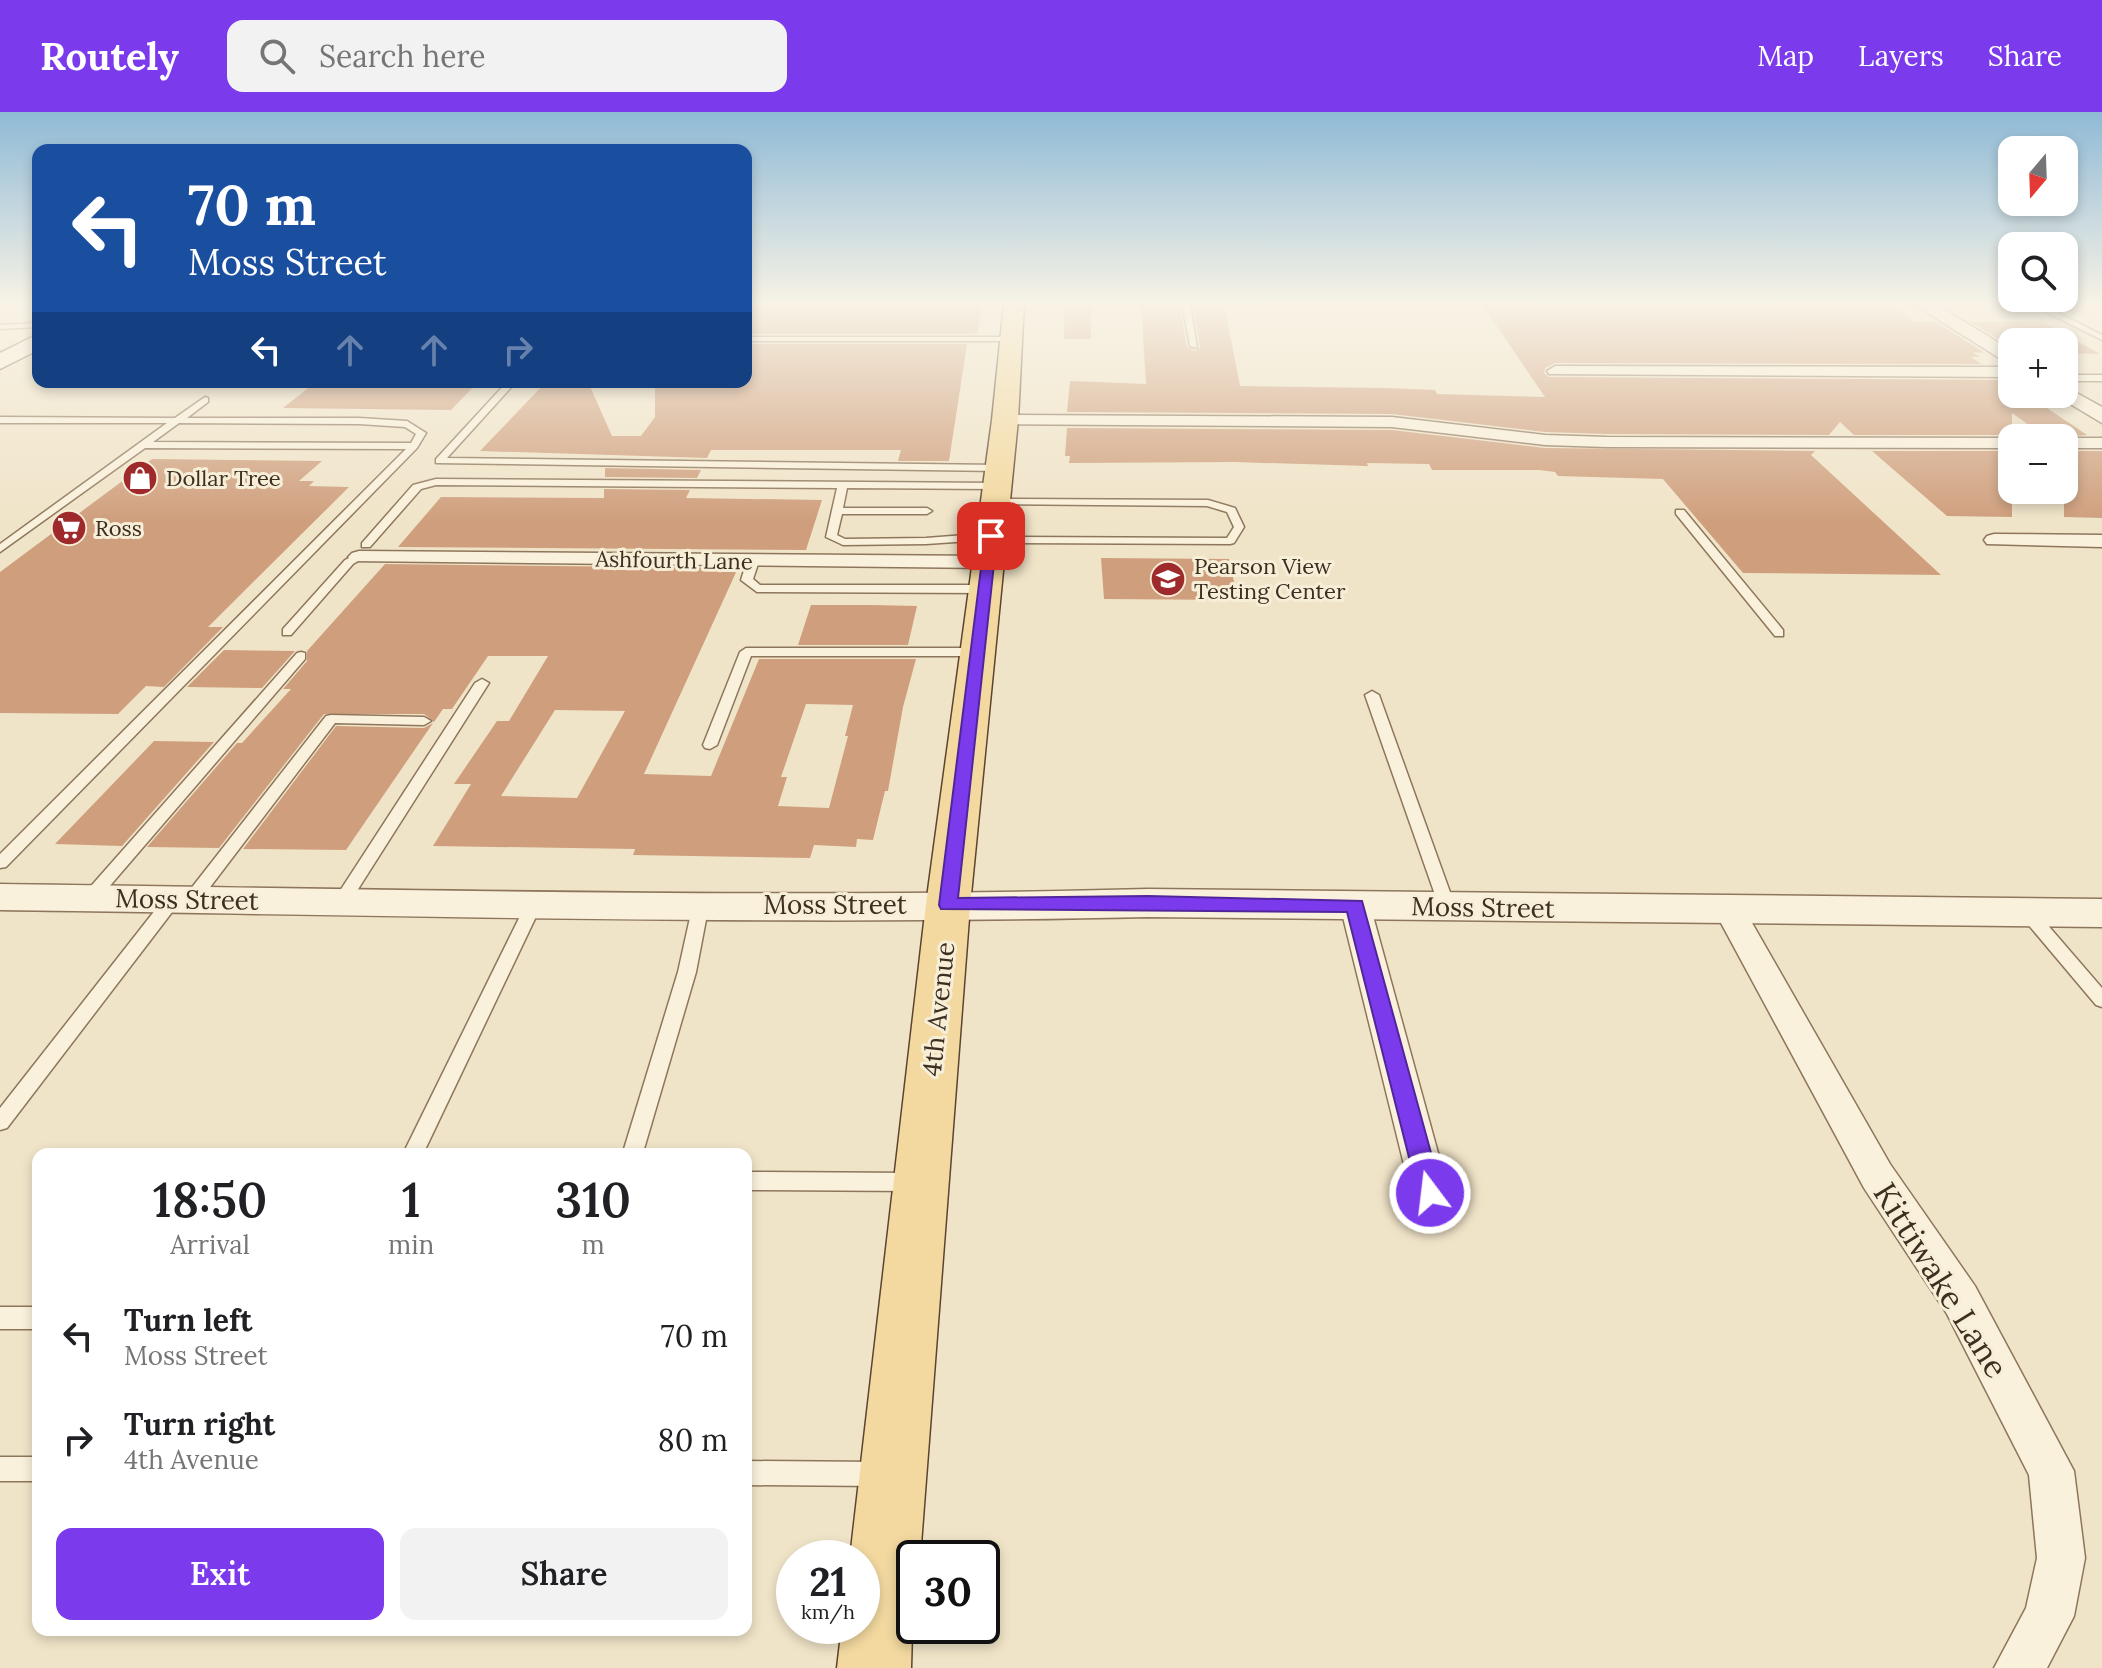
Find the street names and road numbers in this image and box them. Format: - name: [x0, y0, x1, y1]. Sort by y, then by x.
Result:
- street label: Ashfourth Lane: [594, 545, 753, 575]
- street label: Moss Street: [115, 881, 259, 917]
- street label: Moss Street: [763, 888, 907, 921]
- street label: Moss Street: [1411, 889, 1555, 925]
- street label: 4th Avenue: [915, 940, 961, 1078]
- street label: Kittiwake Lane: [1865, 1175, 2017, 1385]

